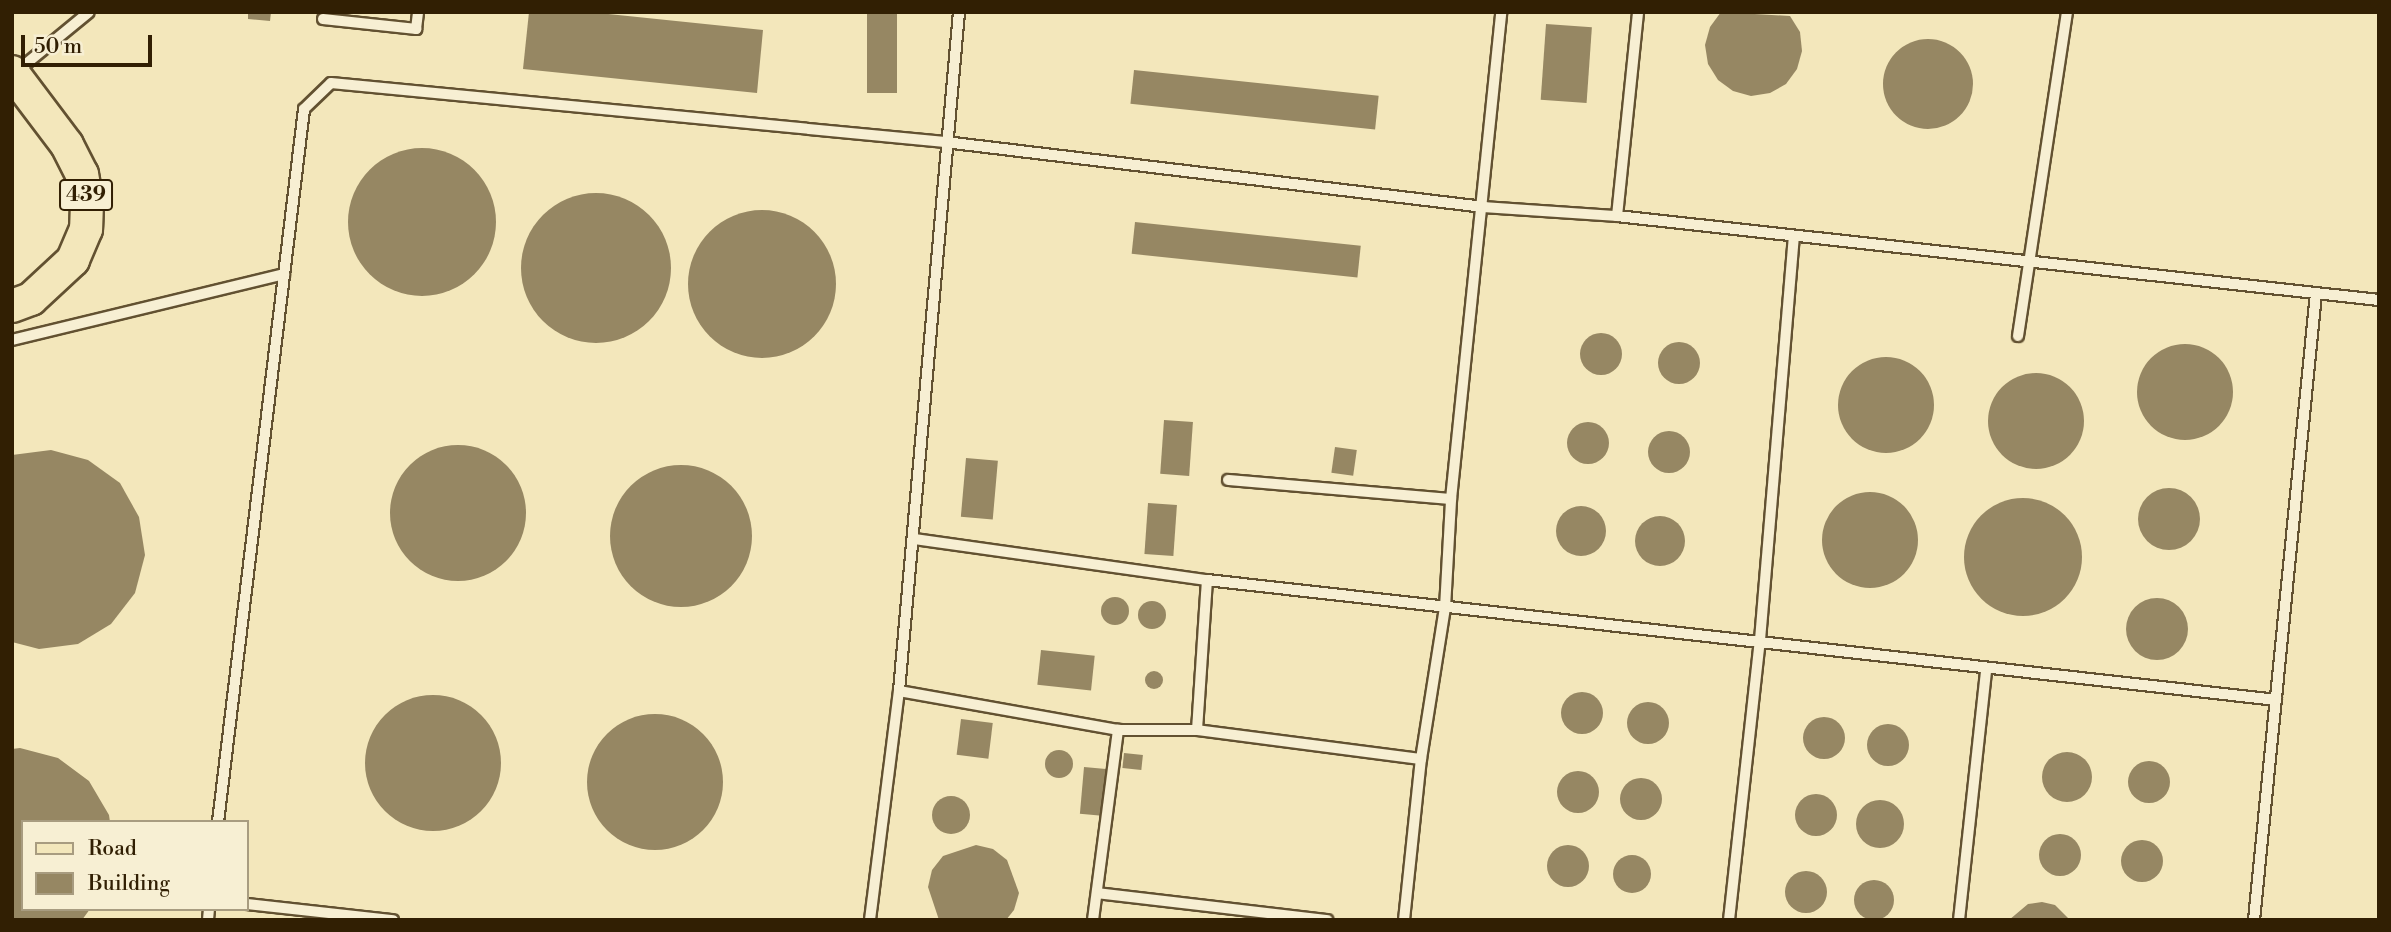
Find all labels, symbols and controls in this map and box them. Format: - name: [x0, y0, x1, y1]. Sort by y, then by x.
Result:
- scale bar: [24, 21, 156, 65]
- text: 50 m: [34, 34, 82, 60]
- road number: 439: [58, 178, 114, 212]
- legend: [21, 820, 248, 911]
- text: Road: [88, 836, 137, 862]
- text: Building: [88, 871, 170, 897]

